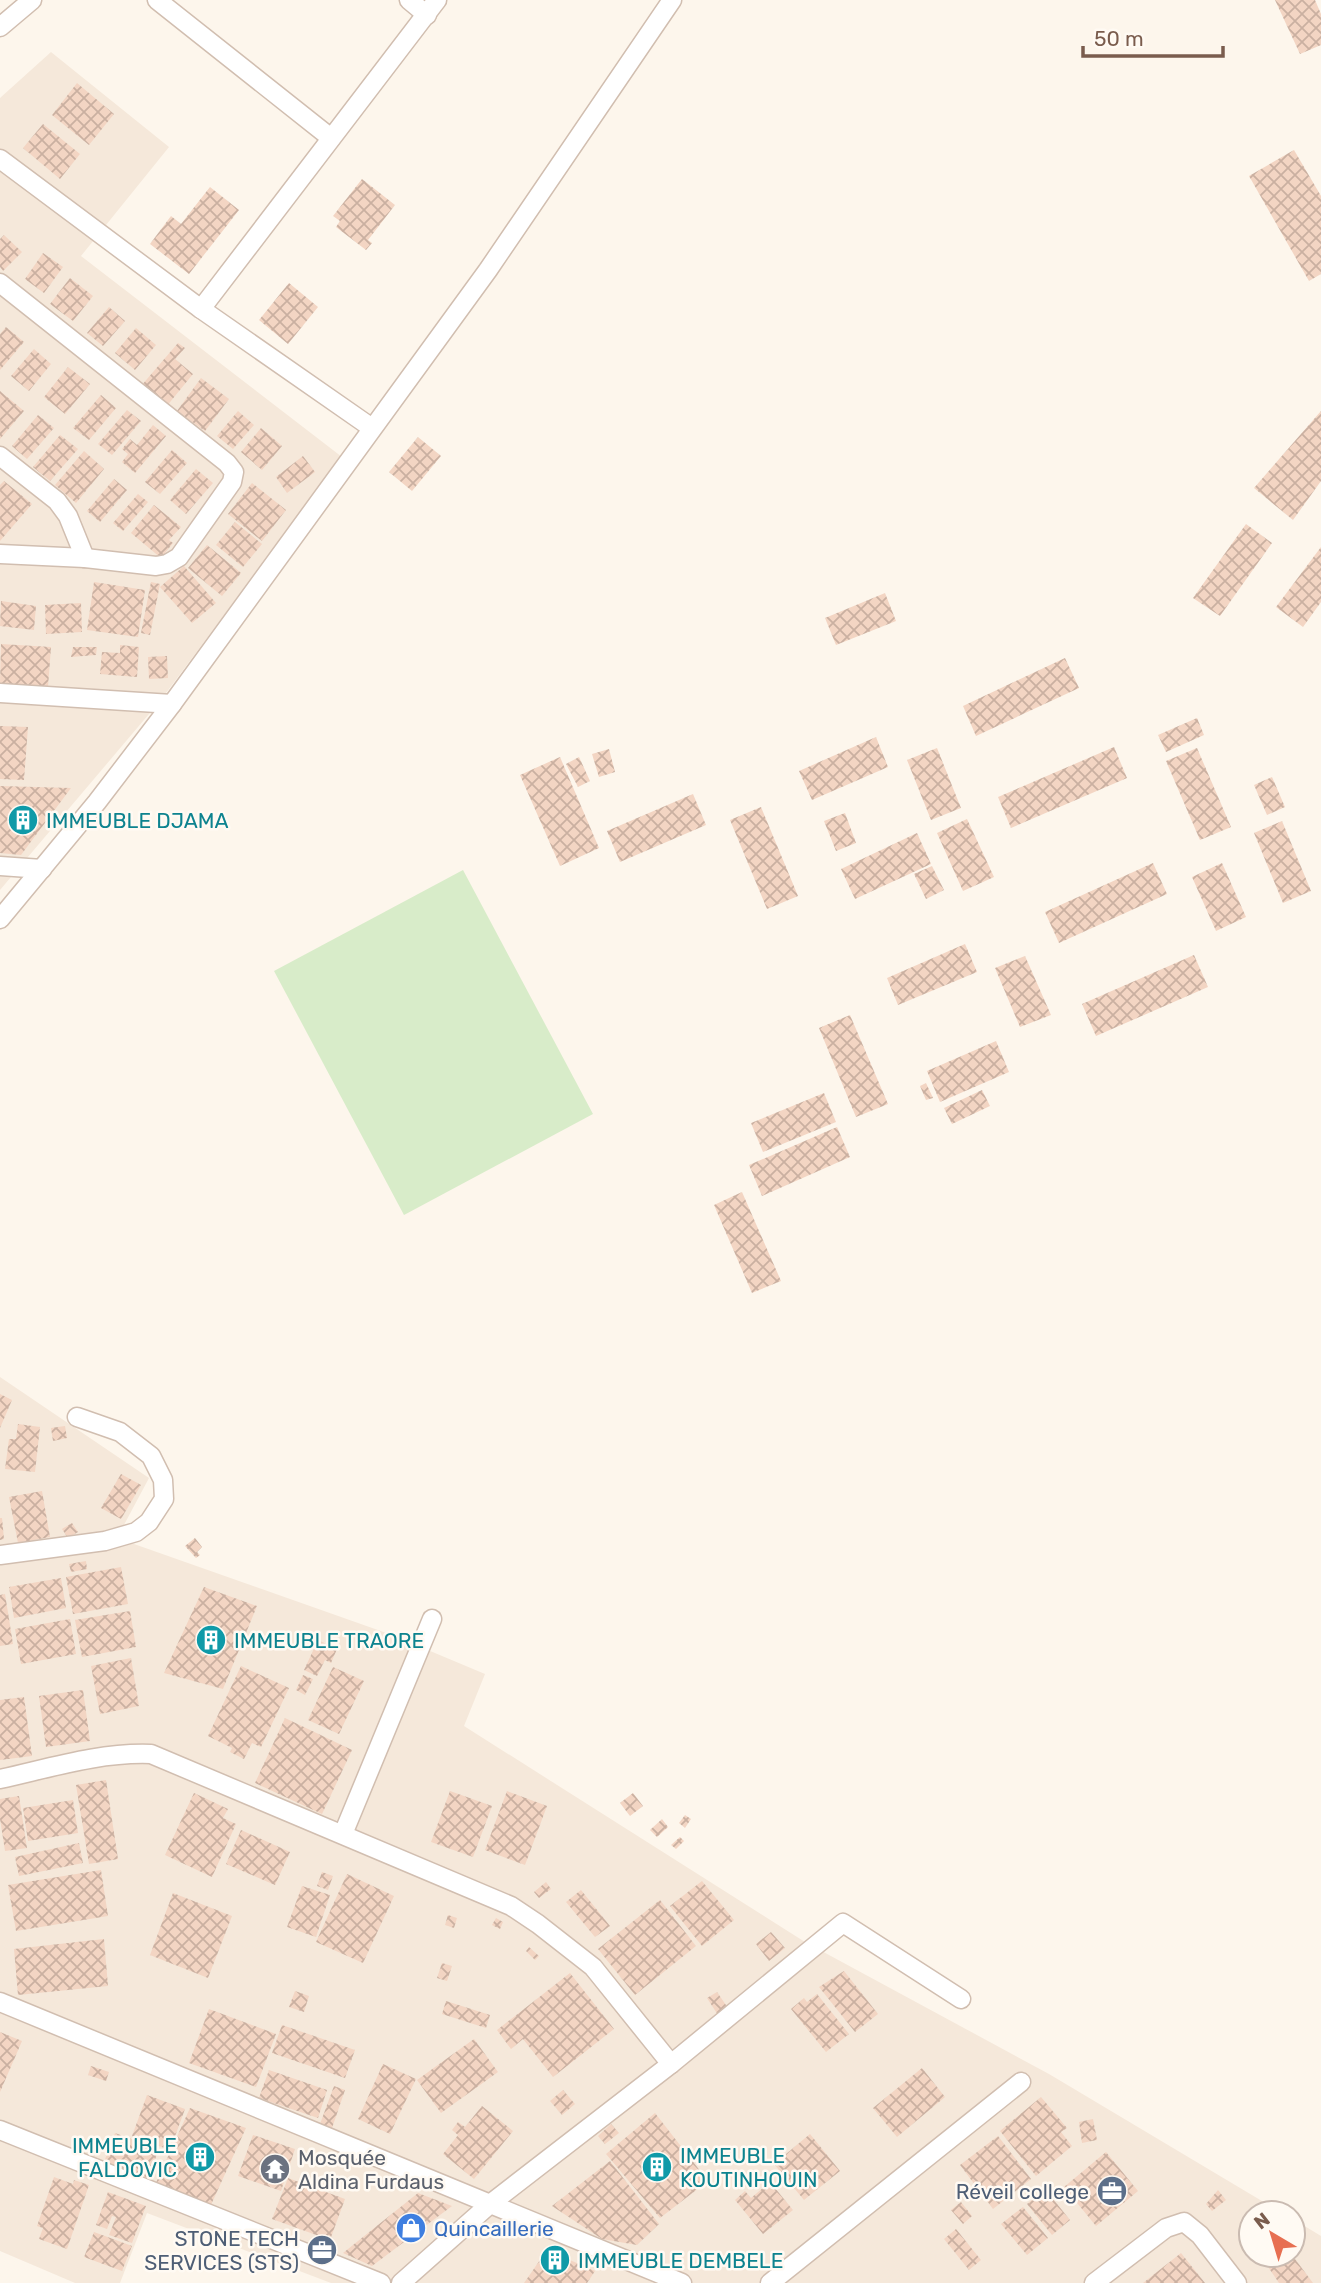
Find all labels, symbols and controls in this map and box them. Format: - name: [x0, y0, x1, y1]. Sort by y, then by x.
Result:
- scale bar: [1083, 14, 1223, 58]
- text: 50 m: [1094, 26, 1144, 51]
- building icon: IMMEUBLE DJAMA: [6, 803, 40, 837]
- place label: IMMEUBLE DJAMA: [46, 808, 229, 833]
- building icon: IMMEUBLE TRAORE: [194, 1623, 228, 1657]
- place label: IMMEUBLE TRAORE: [234, 1628, 424, 1653]
- place label: IMMEUBLE FALDOVIC: [72, 2133, 177, 2182]
- building icon: IMMEUBLE FALDOVIC: [183, 2140, 217, 2174]
- place label: IMMEUBLE KOUTINHOUIN: [680, 2143, 818, 2192]
- place label: Mosquée Aldina Furdaus: [298, 2145, 444, 2194]
- building icon: IMMEUBLE KOUTINHOUIN: [640, 2150, 674, 2184]
- temple icon: Mosquée Aldina Furdaus: [258, 2152, 292, 2186]
- office icon: Réveil college: [1095, 2174, 1129, 2208]
- place label: Réveil college: [956, 2179, 1089, 2204]
- north arrow: [1237, 2199, 1307, 2269]
- text: N: [1249, 2208, 1274, 2234]
- shop icon: Quincaillerie: [394, 2211, 428, 2245]
- place label: Quincaillerie: [434, 2216, 554, 2241]
- place label: STONE TECH SERVICES (STS): [144, 2226, 299, 2275]
- office icon: STONE TECH SERVICES (STS): [305, 2233, 339, 2267]
- building icon: IMMEUBLE DEMBELE: [538, 2243, 572, 2277]
- place label: IMMEUBLE DEMBELE: [578, 2248, 783, 2273]

